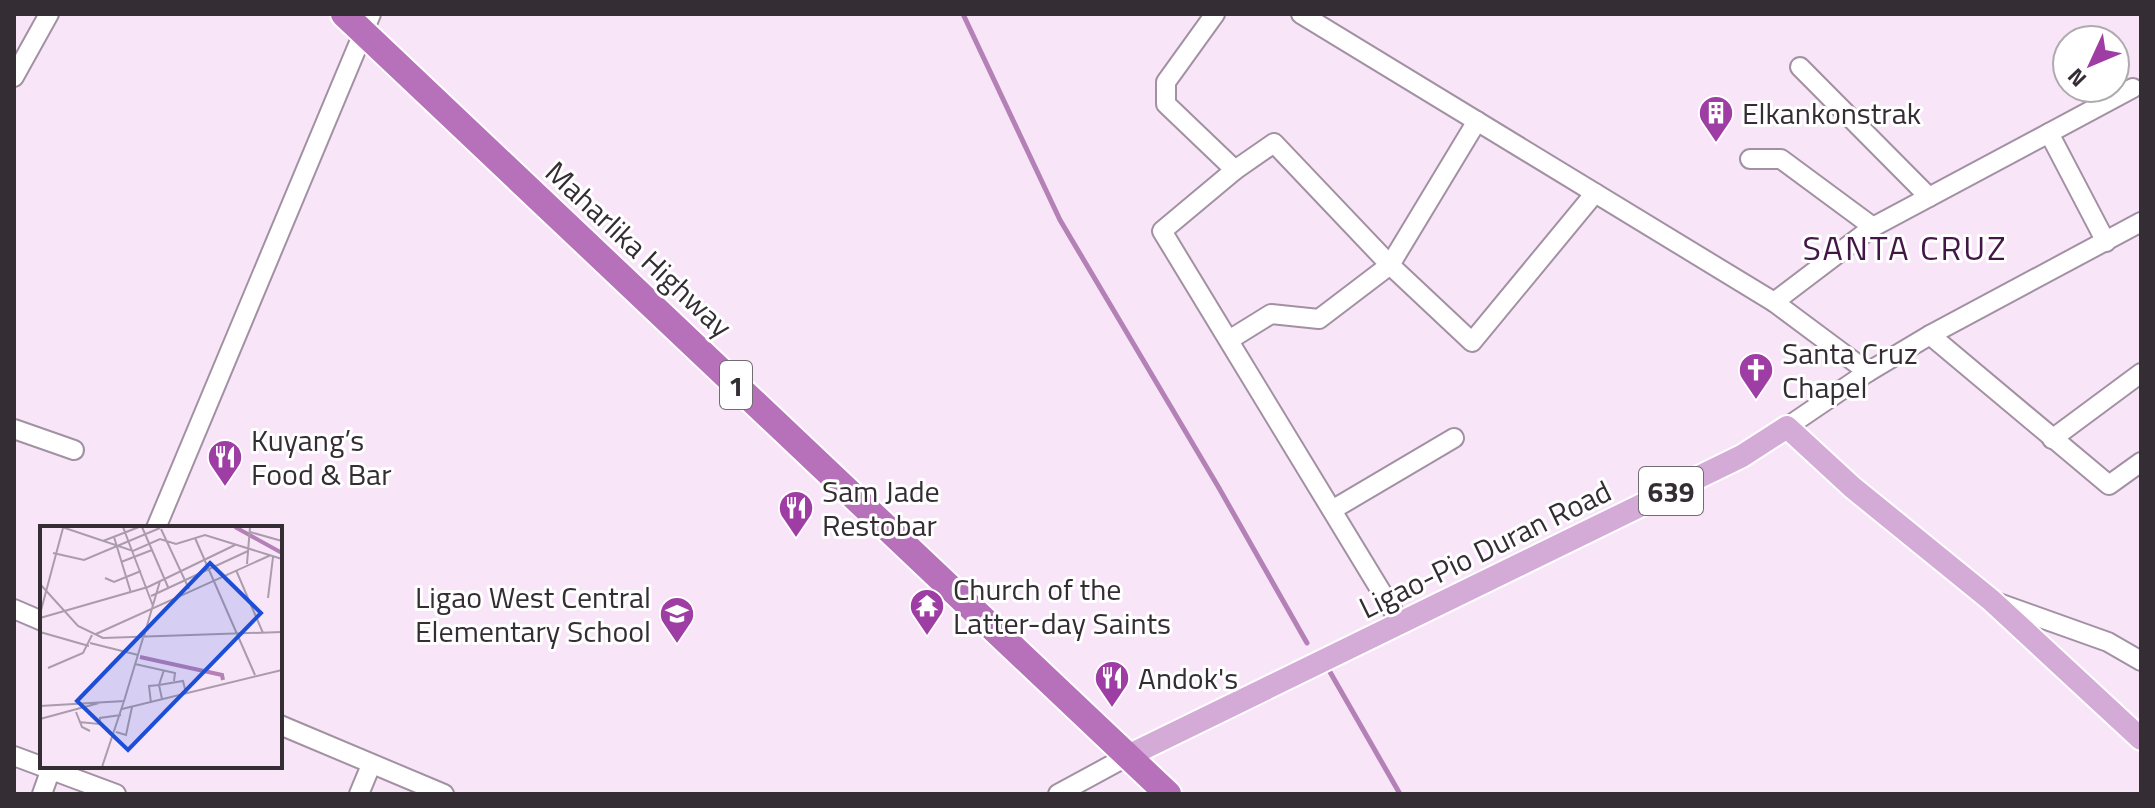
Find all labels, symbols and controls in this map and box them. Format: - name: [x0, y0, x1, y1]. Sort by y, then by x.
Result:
- north arrow: [2051, 24, 2131, 104]
- text: N: [2059, 61, 2094, 95]
- place label: Elkankonstrak: [1742, 90, 1921, 136]
- building icon: Elkankonstrak: [1697, 94, 1735, 144]
- street label: Maharlika Highway: [535, 150, 743, 348]
- district label: SANTA CRUZ: [1803, 221, 2007, 273]
- place label: Santa Cruz Chapel: [1782, 330, 1918, 410]
- church icon: Santa Cruz Chapel: [1737, 351, 1775, 401]
- road number: 1: [720, 361, 752, 409]
- place label: Kuyang’s Food & Bar: [251, 417, 392, 497]
- restaurant icon: Kuyang’s Food & Bar: [206, 438, 244, 488]
- road number: 639: [1639, 467, 1703, 515]
- place label: Sam Jade Restobar: [822, 468, 940, 548]
- street label: Ligao-Pio Duran Road: [1351, 468, 1619, 630]
- restaurant icon: Sam Jade Restobar: [777, 489, 815, 539]
- inset map: [40, 526, 282, 768]
- place label: Church of the Latter-day Saints: [953, 566, 1171, 646]
- place label: Ligao West Central Elementary School: [415, 574, 651, 654]
- temple icon: Church of the Latter-day Saints: [908, 587, 946, 637]
- school or university icon: Ligao West Central Elementary School: [658, 595, 696, 645]
- place label: Andok's: [1138, 655, 1238, 701]
- restaurant icon: Andok's: [1093, 659, 1131, 709]

